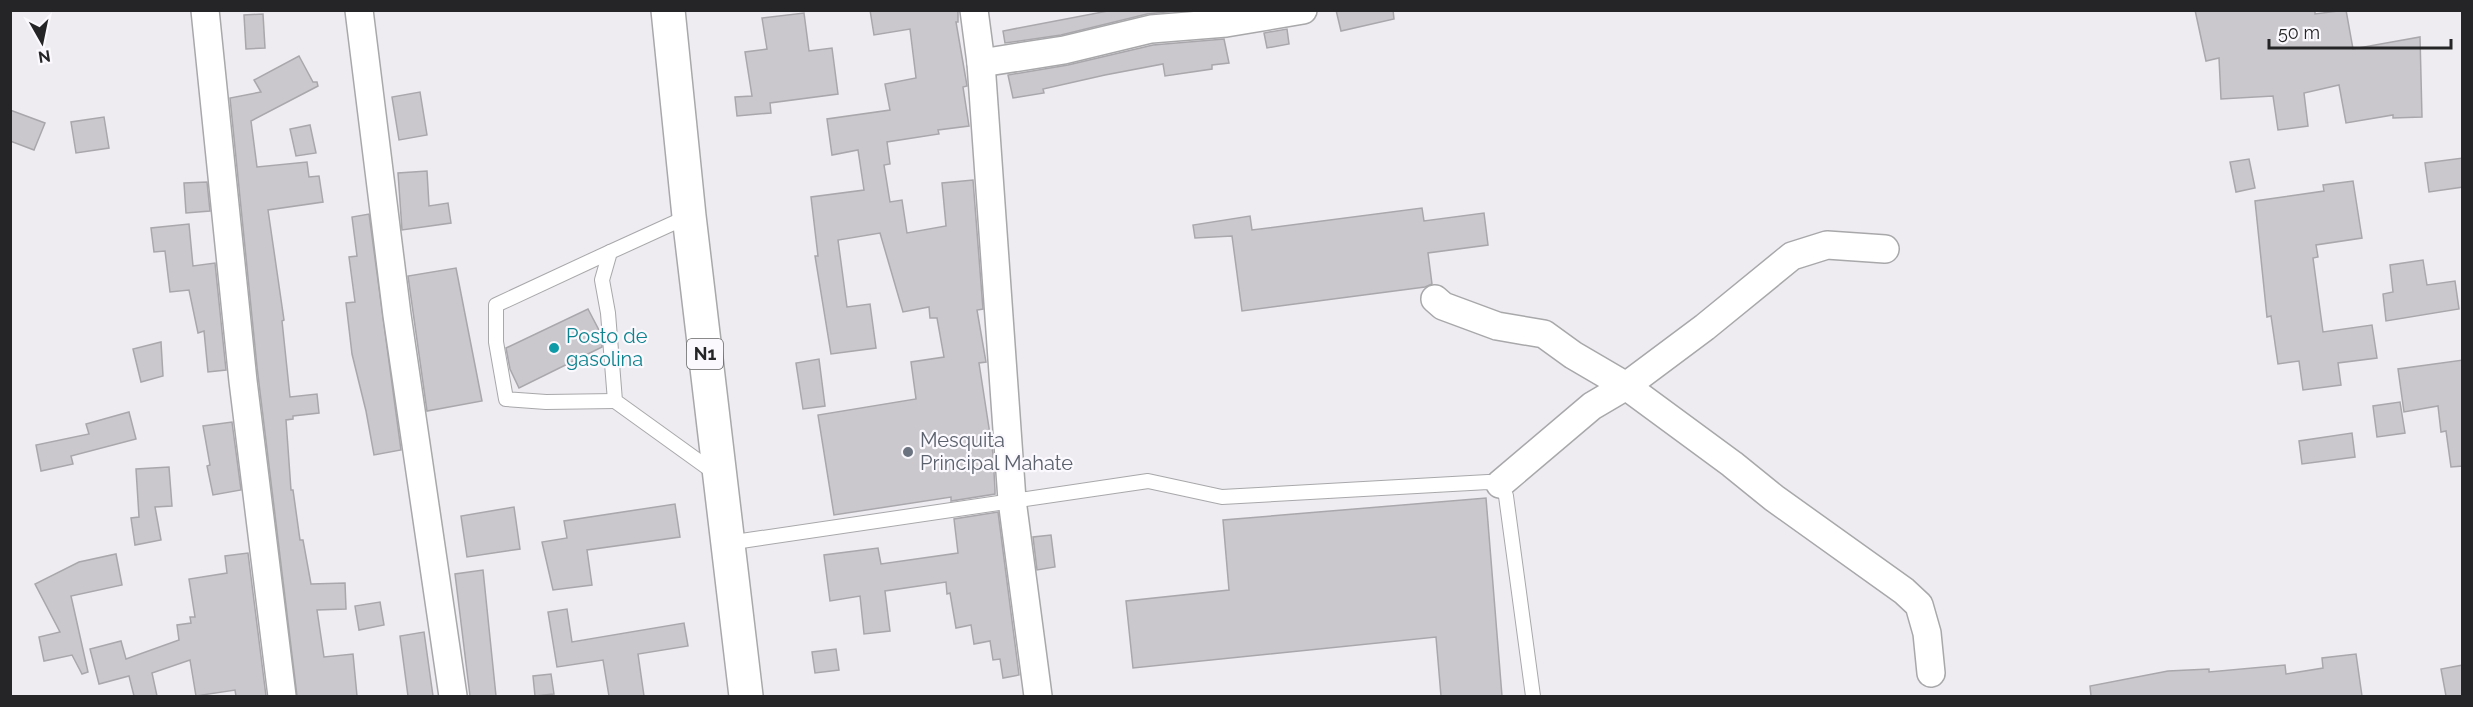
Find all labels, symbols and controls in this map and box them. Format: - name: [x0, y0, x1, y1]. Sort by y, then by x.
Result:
- north arrow: [12, 12, 72, 72]
- scale bar: [2269, 12, 2450, 50]
- text: 50 m: [2278, 22, 2320, 43]
- text: N: [37, 46, 52, 67]
- place label: Posto de gasolina: [566, 324, 648, 371]
- road number: N1: [687, 339, 723, 369]
- marker: Posto de gasolina: [547, 341, 561, 355]
- place label: Mesquita Principal Mahate: [920, 428, 1073, 475]
- marker: Mesquita Principal Mahate: [901, 445, 915, 459]

